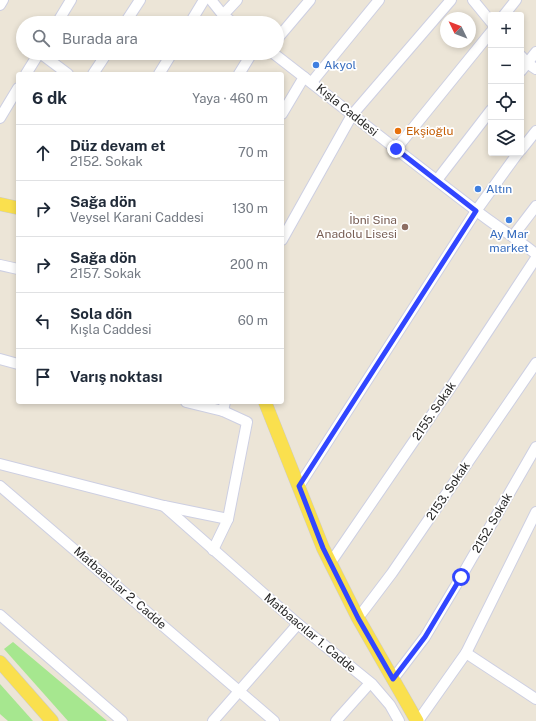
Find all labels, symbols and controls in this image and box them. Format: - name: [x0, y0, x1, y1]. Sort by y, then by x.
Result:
- north arrow: [440, 12, 476, 48]
- map controls: [488, 12, 524, 156]
- button: +: [488, 12, 524, 48]
- search box: [16, 16, 284, 60]
- icon: search: [30, 27, 52, 49]
- text: Burada ara: [62, 30, 138, 47]
- button: −: [488, 48, 524, 84]
- place label: Akyol: [324, 58, 357, 72]
- marker: Akyol: [311, 60, 321, 70]
- street label: Kışla Caddesi: [313, 81, 381, 139]
- button: locate: [488, 84, 524, 120]
- text: 6 dk: [32, 88, 67, 108]
- text: Yaya · 460 m: [192, 91, 268, 106]
- button: layers: [488, 120, 524, 156]
- place label: Ekşioğlu: [406, 124, 454, 138]
- marker: Ekşioğlu: [393, 126, 403, 136]
- text: Düz devam et: [70, 137, 165, 154]
- route end: [387, 140, 405, 158]
- icon: ahead: [32, 142, 54, 164]
- text: 70 m: [238, 145, 268, 160]
- text: 2152. Sokak: [70, 154, 143, 169]
- place label: Altın: [486, 182, 512, 196]
- marker: Altın: [473, 184, 483, 194]
- text: Sağa dön: [70, 193, 136, 210]
- icon: right: [32, 198, 54, 220]
- text: 130 m: [232, 201, 268, 216]
- text: Veysel Karani Caddesi: [70, 210, 204, 225]
- place label: İbni Sina Anadolu Lisesi: [316, 213, 397, 241]
- marker: Ay Mar market: [504, 215, 514, 225]
- marker: İbni Sina Anadolu Lisesi: [400, 222, 410, 232]
- place label: Ay Mar market: [489, 227, 529, 255]
- text: Sağa dön: [70, 249, 136, 266]
- icon: right: [32, 254, 54, 276]
- text: 200 m: [230, 257, 268, 272]
- text: 2157. Sokak: [70, 266, 141, 281]
- text: Sola dön: [70, 305, 132, 322]
- icon: left: [32, 310, 54, 332]
- text: 60 m: [238, 313, 268, 328]
- text: Kışla Caddesi: [70, 322, 151, 337]
- icon: arrive: [32, 366, 54, 388]
- text: Varış noktası: [70, 368, 162, 385]
- street label: 2155. Sokak: [409, 379, 459, 443]
- street label: 2153. Sokak: [423, 459, 473, 523]
- street label: 2152. Sokak: [469, 490, 515, 556]
- street label: Matbaacılar 2. Cadde: [71, 544, 169, 632]
- route start: [452, 568, 470, 586]
- street label: Matbaacılar 1. Cadde: [261, 590, 359, 676]

